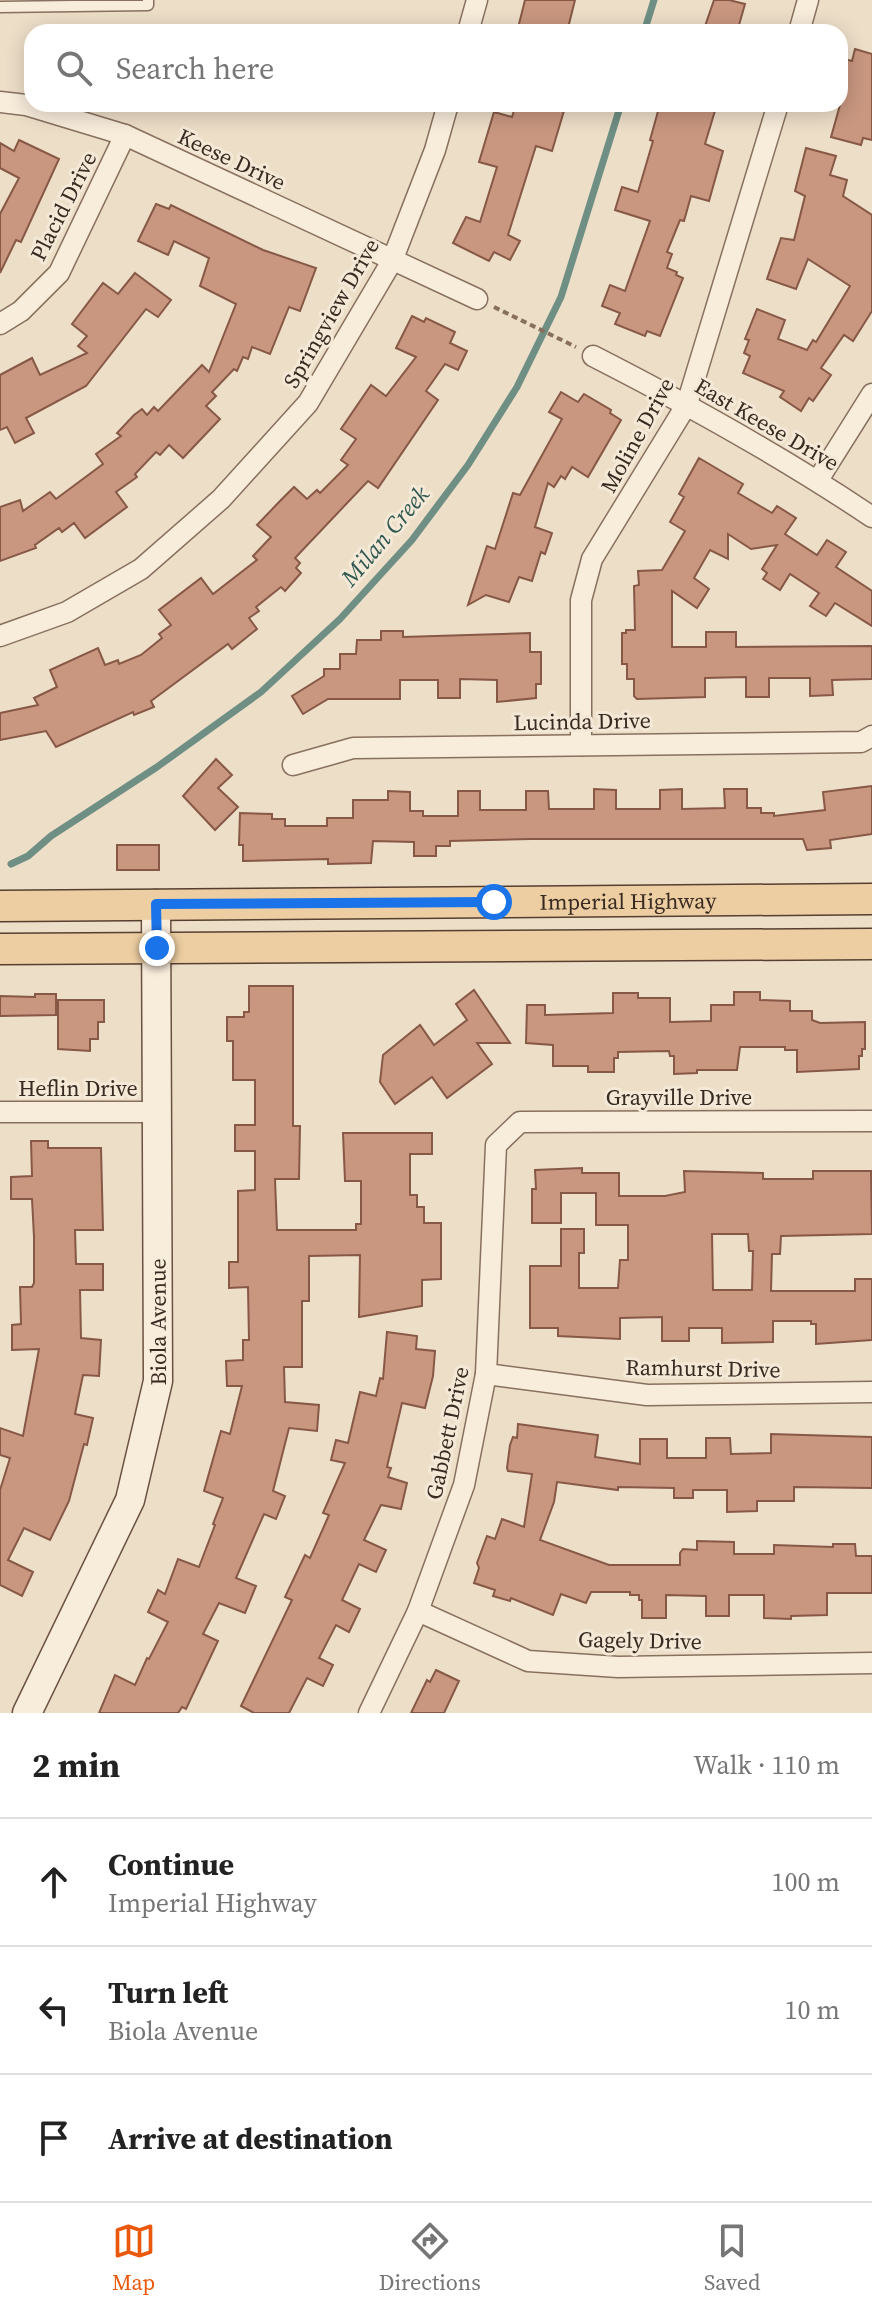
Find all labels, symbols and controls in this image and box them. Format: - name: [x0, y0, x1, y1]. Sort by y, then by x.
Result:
- search box: [24, 24, 848, 112]
- icon: search: [52, 46, 96, 90]
- text: Search here: [116, 48, 274, 89]
- street label: Keese Drive: [173, 121, 291, 197]
- street label: Placid Drive: [23, 146, 103, 266]
- street label: Springview Drive: [276, 233, 386, 393]
- street label: East Keese Drive: [689, 371, 845, 477]
- street label: Moline Drive: [593, 372, 681, 498]
- water label: Milan Creek: [332, 478, 437, 594]
- street label: Lucinda Drive: [513, 705, 651, 737]
- route start: [476, 884, 512, 920]
- street label: Imperial Highway: [539, 885, 717, 917]
- route end: [139, 930, 175, 966]
- street label: Heflin Drive: [18, 1073, 138, 1103]
- street label: Grayville Drive: [606, 1082, 752, 1112]
- street label: Biola Avenue: [142, 1258, 173, 1386]
- street label: Ramhurst Drive: [625, 1352, 781, 1384]
- street label: Gabbett Drive: [418, 1364, 476, 1502]
- street label: Gagely Drive: [578, 1624, 702, 1656]
- text: 2 min: [32, 1742, 120, 1788]
- text: Walk · 110 m: [693, 1747, 840, 1783]
- text: Continue: [108, 1844, 234, 1885]
- icon: ahead: [32, 1860, 76, 1904]
- text: 100 m: [772, 1864, 840, 1900]
- text: Imperial Highway: [108, 1885, 317, 1921]
- text: Turn left: [108, 1972, 228, 2013]
- icon: left: [32, 1988, 76, 2032]
- text: 10 m: [785, 1992, 840, 2028]
- text: Biola Avenue: [108, 2013, 258, 2049]
- icon: arrive: [32, 2116, 76, 2160]
- text: Arrive at destination: [108, 2118, 393, 2159]
- tab: Map: [112, 2219, 156, 2297]
- tab: Directions: [379, 2219, 481, 2297]
- tab: Saved: [704, 2219, 760, 2297]

